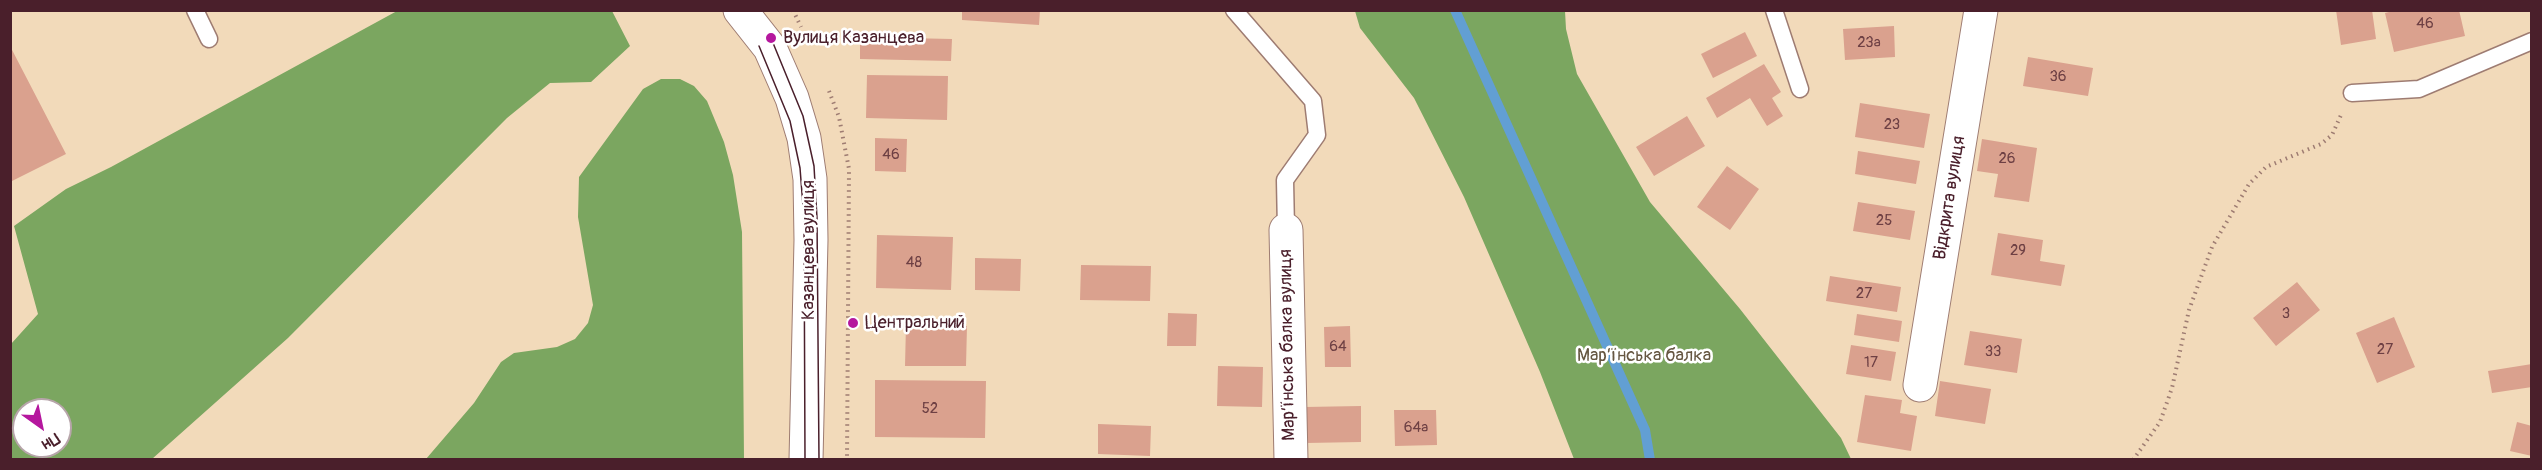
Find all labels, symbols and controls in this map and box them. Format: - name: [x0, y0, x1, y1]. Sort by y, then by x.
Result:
- house number: 46: [2416, 15, 2434, 33]
- place label: Вулиця Казанцева: [783, 27, 924, 49]
- marker: Вулиця Казанцева: [764, 31, 778, 45]
- house number: 23а: [1857, 34, 1881, 52]
- house number: 36: [2049, 68, 2067, 86]
- house number: 23: [1884, 116, 1900, 134]
- street label: Відкрита вулиця: [1930, 135, 1970, 261]
- house number: 46: [882, 146, 900, 164]
- house number: 26: [1998, 150, 2016, 168]
- street label: Казанцева вулиця: [798, 180, 820, 320]
- house number: 25: [1876, 212, 1892, 230]
- house number: 29: [2010, 242, 2026, 260]
- street label: Мар’їнська балка вулиця: [1276, 249, 1300, 441]
- house number: 48: [906, 254, 922, 272]
- house number: 27: [1856, 285, 1872, 303]
- house number: 3: [2282, 305, 2290, 323]
- place label: Центральний: [865, 312, 965, 334]
- marker: Центральний: [846, 316, 860, 330]
- house number: 64: [1329, 338, 1347, 356]
- house number: 27: [2377, 341, 2393, 359]
- house number: 33: [1985, 343, 2001, 361]
- park label: Мар’їнська балка: [1577, 345, 1711, 367]
- house number: 17: [1864, 354, 1878, 372]
- north arrow: [12, 398, 72, 458]
- house number: 52: [922, 400, 938, 418]
- house number: 64а: [1404, 419, 1428, 437]
- text: Пн: [38, 428, 64, 455]

